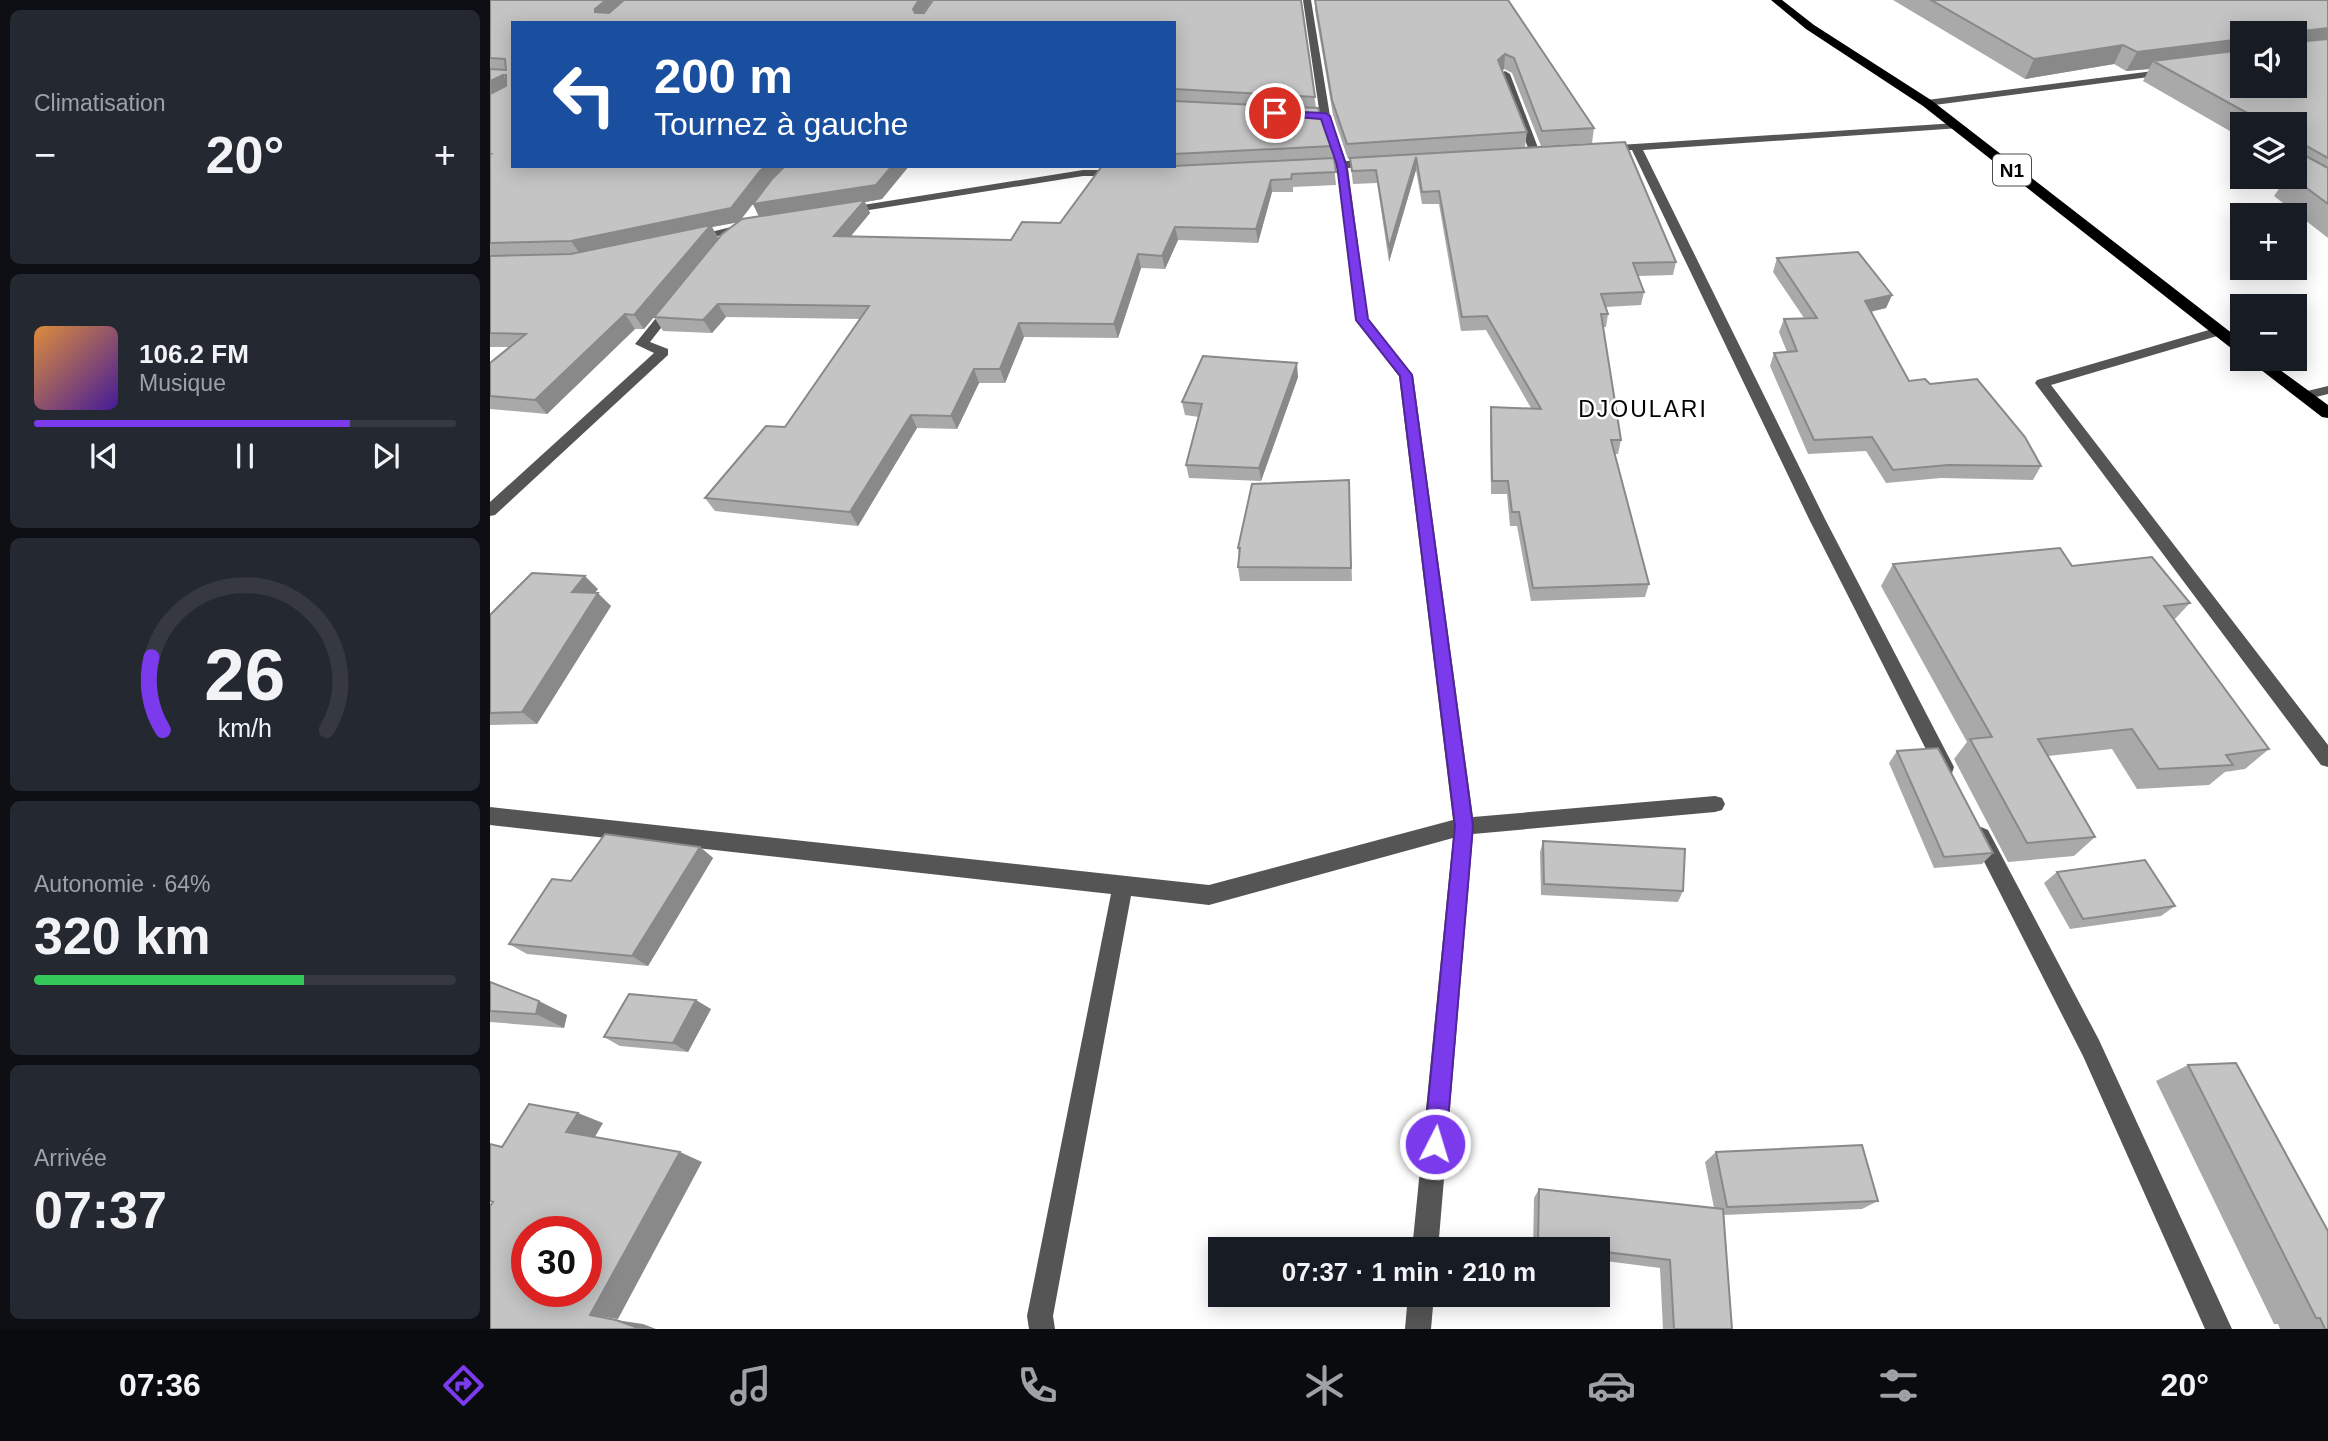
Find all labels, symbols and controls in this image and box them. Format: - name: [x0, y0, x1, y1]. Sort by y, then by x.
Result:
- map controls: [2230, 21, 2307, 371]
- button: sound: [2230, 21, 2307, 98]
- icon: left: [539, 49, 630, 140]
- text: 200 m: [654, 49, 793, 103]
- pin: [1245, 83, 1305, 143]
- text: Climatisation: [34, 90, 166, 116]
- icon: arrive: [1256, 94, 1294, 132]
- text: Tournez à gauche: [654, 106, 908, 142]
- button: layers: [2230, 112, 2307, 189]
- text: 20°: [206, 126, 284, 184]
- text: −: [34, 134, 56, 176]
- text: +: [434, 134, 456, 176]
- road number: N1: [1993, 154, 2031, 186]
- button: +: [2230, 203, 2307, 280]
- button: −: [2230, 294, 2307, 371]
- text: 106.2 FM: [139, 339, 249, 369]
- text: Musique: [139, 370, 226, 396]
- district label: DJOULARI: [1578, 396, 1708, 422]
- icon: previous: [85, 437, 123, 475]
- icon: pause: [226, 437, 264, 475]
- icon: next: [367, 437, 405, 475]
- text: 26: [205, 635, 285, 716]
- text: km/h: [218, 714, 272, 742]
- text: Autonomie · 64%: [34, 871, 210, 897]
- text: 320 km: [34, 907, 210, 965]
- position arrow: [1398, 1107, 1472, 1181]
- text: Arrivée: [34, 1145, 107, 1171]
- text: 07:37: [34, 1181, 167, 1239]
- speed limit sign: 30: [511, 1216, 602, 1307]
- text: 07:37 · 1 min · 210 m: [1282, 1257, 1536, 1287]
- icon: directions: [439, 1361, 488, 1410]
- icon: music: [726, 1361, 775, 1410]
- icon: phone: [1013, 1361, 1062, 1410]
- icon: climate: [1300, 1361, 1349, 1410]
- icon: car: [1587, 1361, 1636, 1410]
- icon: filters: [1874, 1361, 1923, 1410]
- text: 07:36: [119, 1367, 201, 1403]
- text: 20°: [2161, 1367, 2209, 1403]

